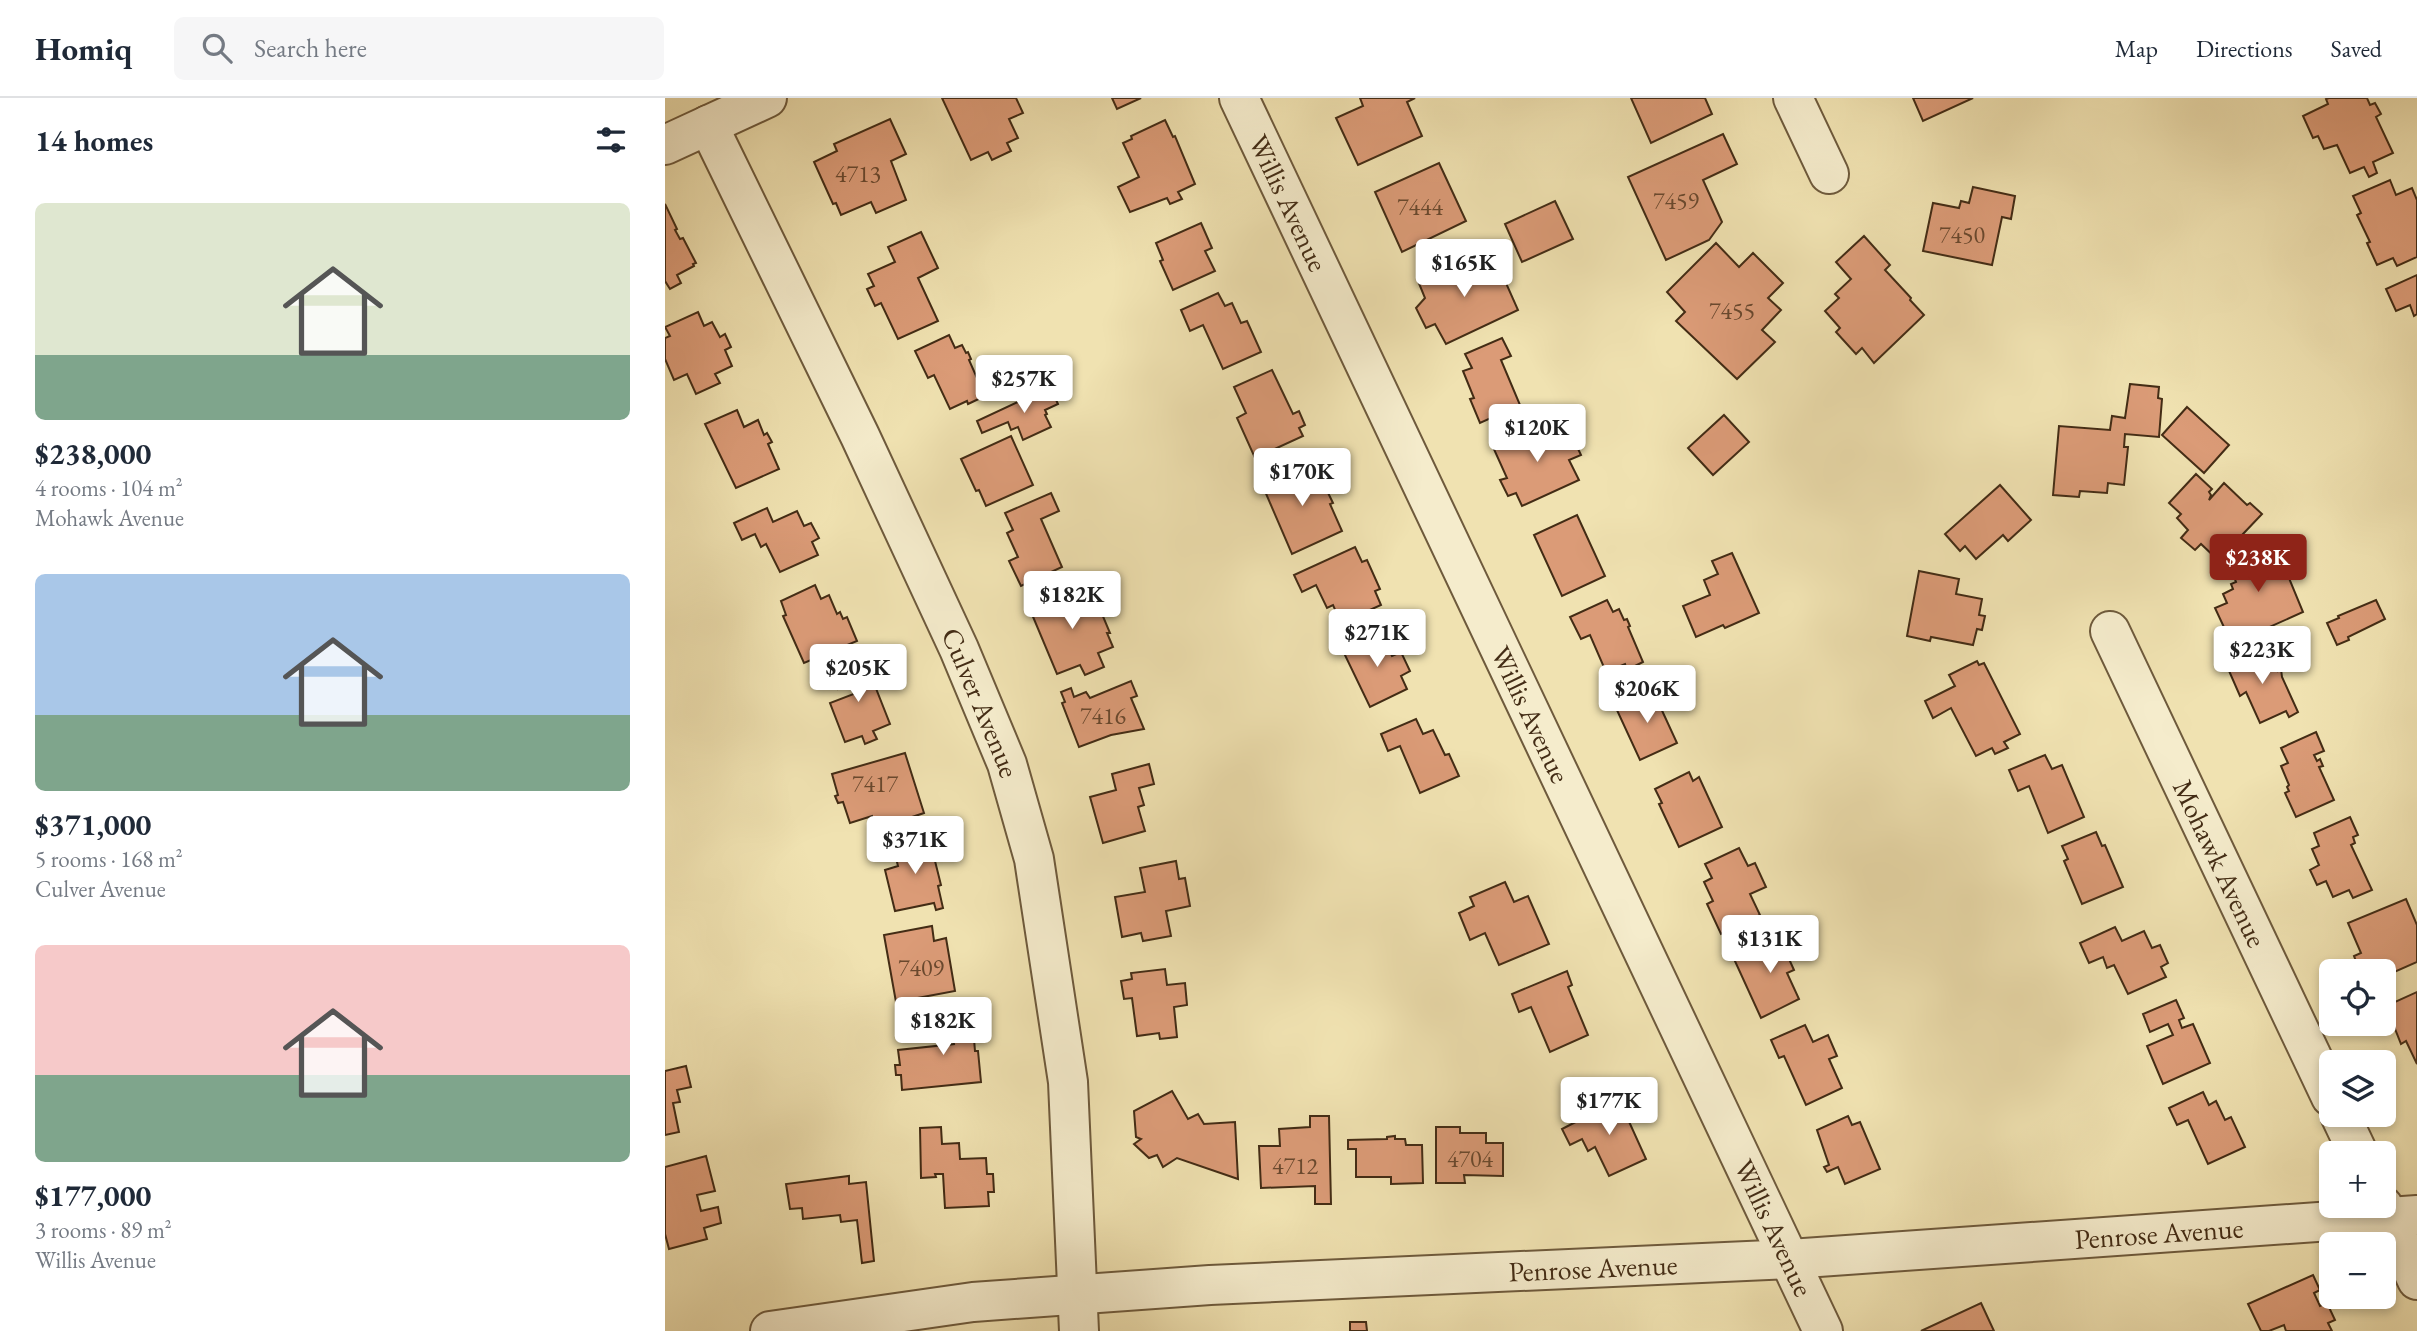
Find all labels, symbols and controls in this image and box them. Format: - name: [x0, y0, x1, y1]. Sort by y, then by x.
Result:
- search box: [174, 17, 664, 80]
- text: Homiq: [35, 27, 132, 70]
- icon: search: [198, 29, 236, 67]
- text: Search here: [254, 31, 367, 65]
- text: Map: [2115, 33, 2158, 64]
- text: Directions: [2196, 33, 2293, 64]
- text: Saved: [2331, 33, 2382, 64]
- text: 14 homes: [35, 121, 153, 160]
- icon: filters: [592, 121, 630, 159]
- street label: Willis Avenue: [1241, 129, 1336, 277]
- house number: 4713: [835, 158, 881, 189]
- house number: 7459: [1653, 185, 1700, 216]
- house number: 7444: [1397, 191, 1444, 222]
- house number: 7450: [1939, 219, 1985, 250]
- pin: $165K: [1415, 240, 1513, 299]
- text: $165K: [1432, 247, 1496, 277]
- icon: home: [270, 248, 396, 374]
- house number: 7455: [1709, 295, 1755, 326]
- pin: $257K: [975, 356, 1073, 415]
- text: $257K: [992, 363, 1056, 393]
- pin: $120K: [1488, 404, 1586, 464]
- text: $120K: [1505, 412, 1569, 442]
- text: $238,000: [35, 434, 151, 473]
- pin: $170K: [1253, 448, 1351, 508]
- text: $170K: [1270, 456, 1334, 486]
- text: 4 rooms · 104 m²: [35, 473, 183, 503]
- text: Mohawk Avenue: [35, 503, 184, 533]
- pin: $238K: [2209, 534, 2307, 594]
- text: $238K: [2226, 542, 2290, 572]
- pin: $182K: [1023, 572, 1121, 631]
- text: $182K: [1040, 579, 1104, 609]
- pin: $271K: [1328, 610, 1426, 669]
- text: $271K: [1345, 617, 1409, 647]
- icon: home: [270, 619, 396, 745]
- street label: Culver Avenue: [934, 622, 1028, 781]
- pin: $223K: [2213, 626, 2311, 686]
- text: $223K: [2230, 634, 2294, 664]
- street label: Willis Avenue: [1483, 640, 1579, 789]
- pin: $205K: [809, 644, 907, 704]
- text: $205K: [826, 652, 890, 682]
- pin: $206K: [1598, 666, 1696, 725]
- text: $206K: [1615, 673, 1679, 703]
- house number: 7416: [1080, 700, 1126, 731]
- house number: 7417: [852, 768, 899, 799]
- street label: Mohawk Avenue: [2165, 773, 2275, 953]
- text: $371,000: [35, 805, 151, 844]
- pin: $371K: [866, 816, 964, 876]
- text: $371K: [883, 824, 947, 854]
- text: 5 rooms · 168 m²: [35, 844, 183, 874]
- text: Culver Avenue: [35, 874, 166, 904]
- pin: $131K: [1721, 916, 1819, 975]
- text: $131K: [1738, 923, 1802, 953]
- house number: 7409: [898, 952, 945, 983]
- map controls: [2319, 959, 2396, 1309]
- button: locate: [2319, 959, 2396, 1036]
- icon: home: [270, 990, 396, 1116]
- pin: $182K: [894, 998, 992, 1057]
- text: $182K: [911, 1005, 975, 1035]
- button: layers: [2319, 1050, 2396, 1127]
- pin: $177K: [1560, 1077, 1658, 1137]
- text: $177K: [1577, 1085, 1641, 1115]
- button: +: [2319, 1141, 2396, 1218]
- house number: 4704: [1447, 1143, 1494, 1174]
- house number: 4712: [1272, 1150, 1319, 1181]
- street label: Willis Avenue: [1726, 1153, 1822, 1302]
- text: $177,000: [35, 1176, 151, 1215]
- street label: Penrose Avenue: [2073, 1209, 2244, 1257]
- text: 3 rooms · 89 m²: [35, 1215, 172, 1245]
- button: −: [2319, 1232, 2396, 1309]
- text: Willis Avenue: [35, 1245, 156, 1275]
- street label: Penrose Avenue: [1508, 1246, 1678, 1290]

